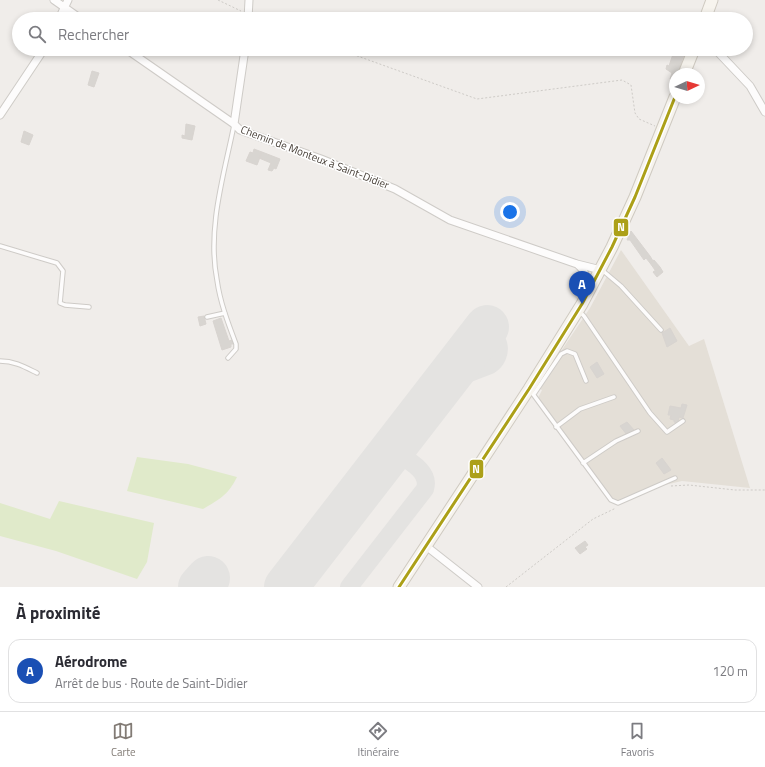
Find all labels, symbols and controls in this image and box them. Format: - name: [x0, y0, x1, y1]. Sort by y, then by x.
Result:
- search box: [12, 12, 753, 56]
- icon: search: [26, 23, 48, 45]
- text: Rechercher: [58, 23, 129, 46]
- north arrow: [669, 68, 705, 104]
- street label: Chemin de Monteux à Saint-Didier: [238, 121, 392, 193]
- your location: [500, 202, 520, 222]
- line badge: N: [613, 218, 629, 237]
- text: N: [617, 219, 625, 235]
- pin: A: [569, 271, 595, 304]
- line badge: N: [469, 459, 484, 479]
- text: N: [472, 461, 480, 477]
- text: À proximité: [16, 600, 100, 626]
- text: Aérodrome: [55, 650, 127, 673]
- text: A: [26, 661, 34, 681]
- text: 120 m: [712, 661, 748, 681]
- text: Arrêt de bus · Route de Saint-Didier: [55, 673, 247, 693]
- tab: Carte: [111, 720, 136, 760]
- tab: Itinéraire: [358, 720, 399, 760]
- tab: Favoris: [621, 720, 654, 760]

